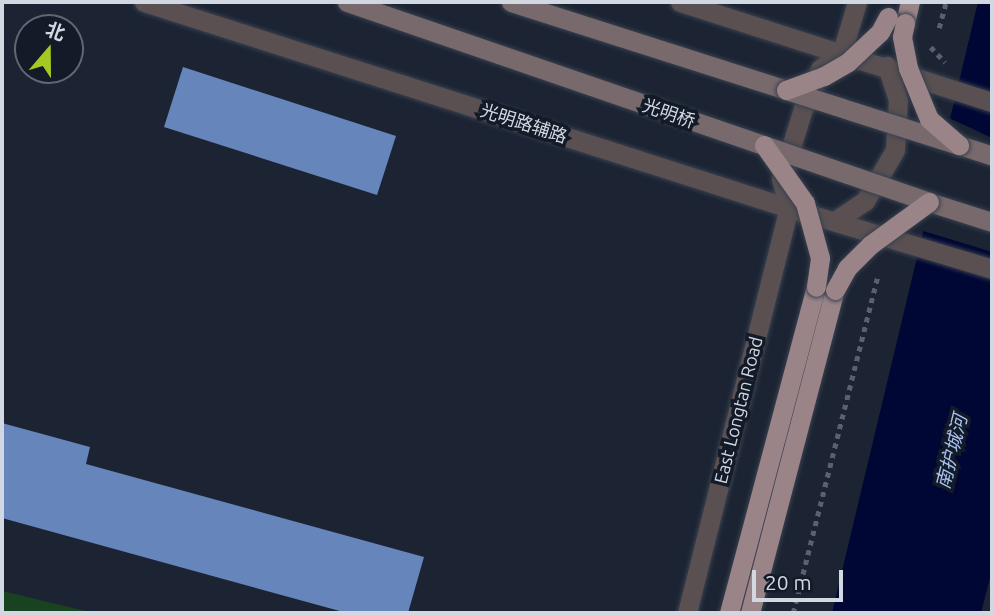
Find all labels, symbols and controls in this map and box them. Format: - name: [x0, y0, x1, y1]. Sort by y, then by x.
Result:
- north arrow: [14, 14, 84, 84]
- text: 北: [43, 18, 68, 45]
- street label: 光明桥: [640, 94, 698, 132]
- street label: 光明路辅路: [478, 99, 570, 147]
- street label: East Longtan Road: [709, 334, 767, 486]
- water label: 南护城河: [932, 412, 972, 492]
- scale bar: [756, 556, 847, 600]
- text: 20 m: [765, 570, 812, 594]

